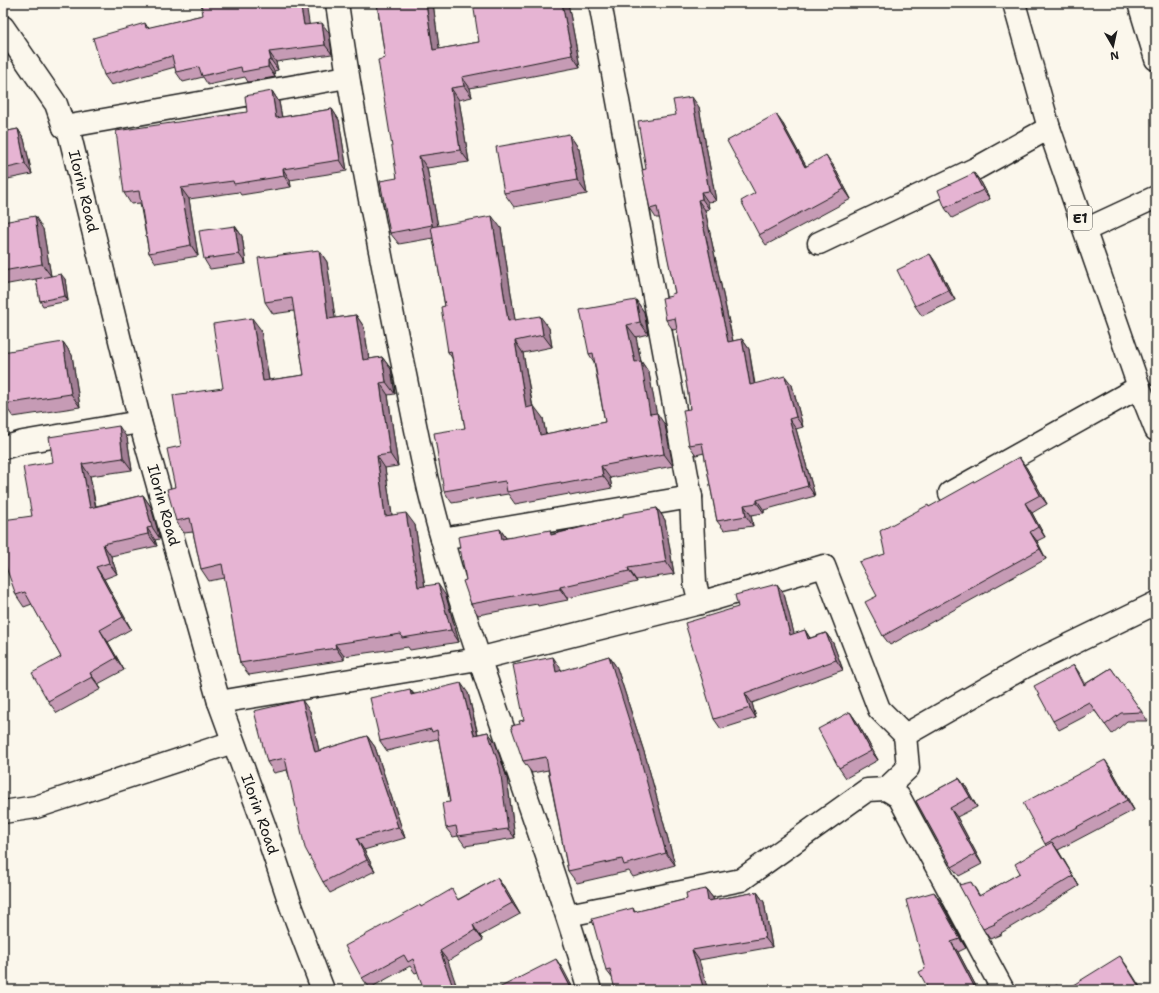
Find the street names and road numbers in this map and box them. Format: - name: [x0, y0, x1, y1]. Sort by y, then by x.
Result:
- street label: Ilorin Road: [64, 148, 103, 235]
- road number: E1: [1068, 206, 1092, 230]
- street label: Ilorin Road: [142, 462, 185, 549]
- street label: Ilorin Road: [236, 771, 283, 858]

